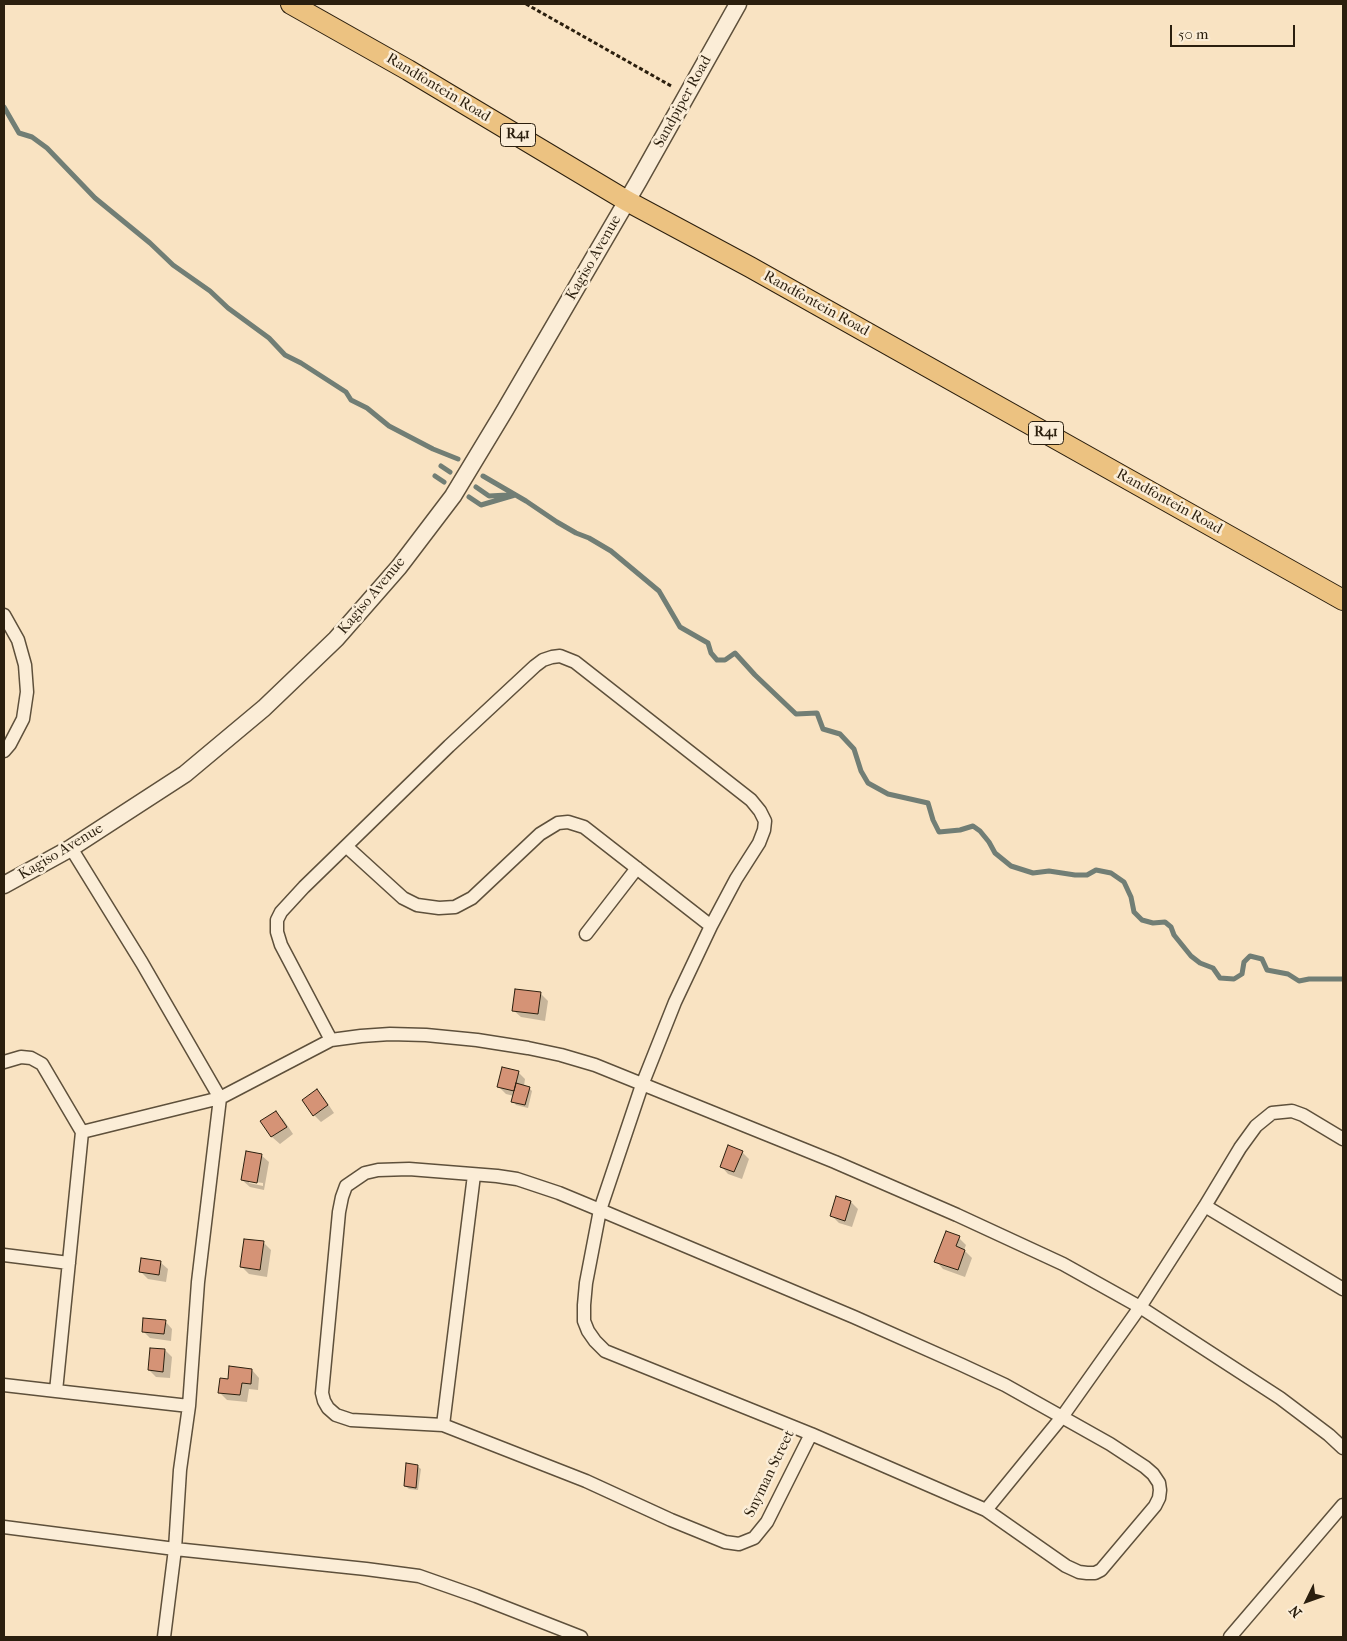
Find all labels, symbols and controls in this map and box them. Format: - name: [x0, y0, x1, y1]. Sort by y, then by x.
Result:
- scale bar: [1172, 15, 1297, 47]
- text: 50 m: [1178, 25, 1208, 43]
- street label: Randfontein Road: [383, 50, 493, 126]
- street label: Sandpiper Road: [650, 53, 716, 151]
- road number: R41: [500, 124, 536, 146]
- street label: Kagiso Avenue: [562, 212, 626, 304]
- street label: Randfontein Road: [760, 267, 872, 341]
- road number: R41: [1028, 422, 1064, 444]
- street label: Randfontein Road: [1113, 465, 1225, 539]
- street label: Kagiso Avenue: [334, 554, 410, 638]
- street label: Kagiso Avenue: [16, 820, 106, 884]
- street label: Snyman Street: [741, 1427, 799, 1521]
- north arrow: [1282, 1576, 1332, 1626]
- text: N: [1286, 1602, 1305, 1621]

